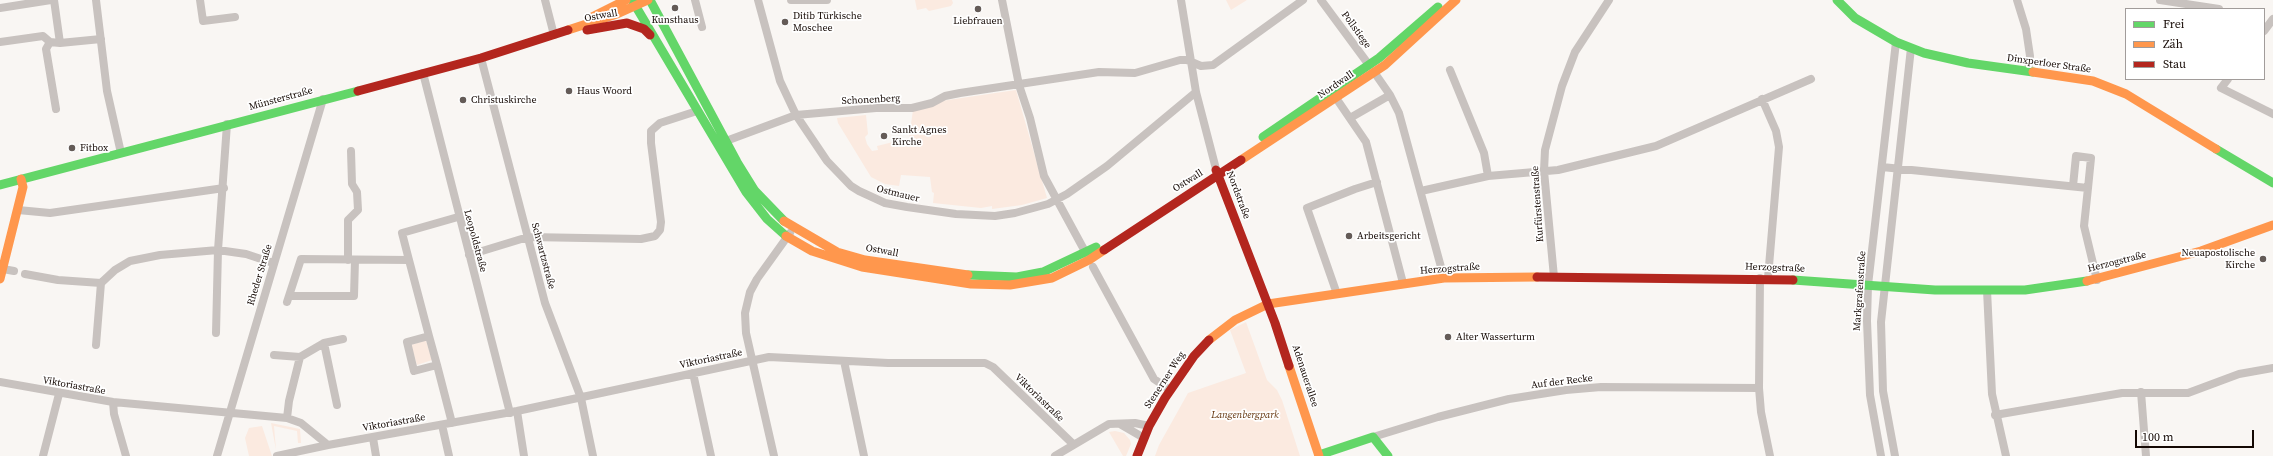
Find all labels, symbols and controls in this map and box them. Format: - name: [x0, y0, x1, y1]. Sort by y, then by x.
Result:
- marker: Kunsthaus: [670, 3, 680, 13]
- marker: Liebfrauen: [973, 4, 983, 14]
- street label: Ostwall: [584, 7, 618, 25]
- legend: [2125, 8, 2265, 80]
- street label: Pollstiege: [1339, 9, 1373, 51]
- place label: Ditib Türkische Moschee: [793, 10, 862, 34]
- place label: Kunsthaus: [651, 14, 699, 26]
- place label: Liebfrauen: [953, 15, 1003, 27]
- text: Frei: [2163, 16, 2184, 32]
- marker: Ditib Türkische Moschee: [780, 17, 790, 27]
- text: Zäh: [2163, 36, 2183, 52]
- street label: Dinxperloer Straße: [2006, 52, 2092, 76]
- text: Stau: [2163, 56, 2186, 72]
- street label: Nordwall: [1316, 69, 1356, 101]
- street label: Münsterstraße: [248, 85, 314, 113]
- place label: Haus Woord: [577, 85, 632, 97]
- marker: Haus Woord: [564, 86, 574, 96]
- street label: Schonenberg: [841, 92, 901, 108]
- place label: Christuskirche: [471, 94, 537, 106]
- marker: Christuskirche: [458, 95, 468, 105]
- place label: Sankt Agnes Kirche: [892, 124, 947, 148]
- marker: Sankt Agnes Kirche: [879, 131, 889, 141]
- place label: Fitbox: [80, 142, 108, 154]
- marker: Fitbox: [67, 143, 77, 153]
- street label: Kurfürstenstraße: [1529, 165, 1547, 243]
- street label: Ostwall: [1171, 167, 1205, 195]
- street label: Nordstraße: [1223, 169, 1253, 221]
- street label: Ostmauer: [875, 183, 921, 205]
- street label: Leopoldstraße: [461, 208, 489, 274]
- street label: Schwartzstraße: [528, 222, 558, 290]
- place label: Arbeitsgericht: [1357, 230, 1421, 242]
- marker: Arbeitsgericht: [1344, 231, 1354, 241]
- street label: Ostwall: [865, 242, 899, 260]
- street label: Rheder Straße: [245, 243, 275, 307]
- place label: Neuapostolische Kirche: [2181, 247, 2255, 270]
- street label: Herzogstraße: [2086, 249, 2148, 275]
- street label: Markgrafenstraße: [1851, 251, 1869, 331]
- marker: Neuapostolische Kirche: [2258, 254, 2268, 264]
- street label: Herzogstraße: [1420, 261, 1480, 277]
- street label: Herzogstraße: [1745, 261, 1805, 275]
- place label: Alter Wasserturm: [1456, 331, 1535, 343]
- marker: Alter Wasserturm: [1443, 332, 1453, 342]
- street label: Adenauerallee: [1289, 343, 1321, 409]
- street label: Viktoriastraße: [679, 347, 743, 371]
- street label: Stenerner Weg: [1142, 349, 1188, 411]
- street label: Viktoriastraße: [1012, 372, 1066, 424]
- street label: Auf der Recke: [1530, 372, 1594, 392]
- street label: Viktoriastraße: [42, 375, 106, 397]
- park label: Langenbergpark: [1211, 409, 1279, 421]
- street label: Viktoriastraße: [362, 412, 426, 434]
- scale bar: [2137, 422, 2256, 448]
- text: 100 m: [2142, 429, 2174, 445]

